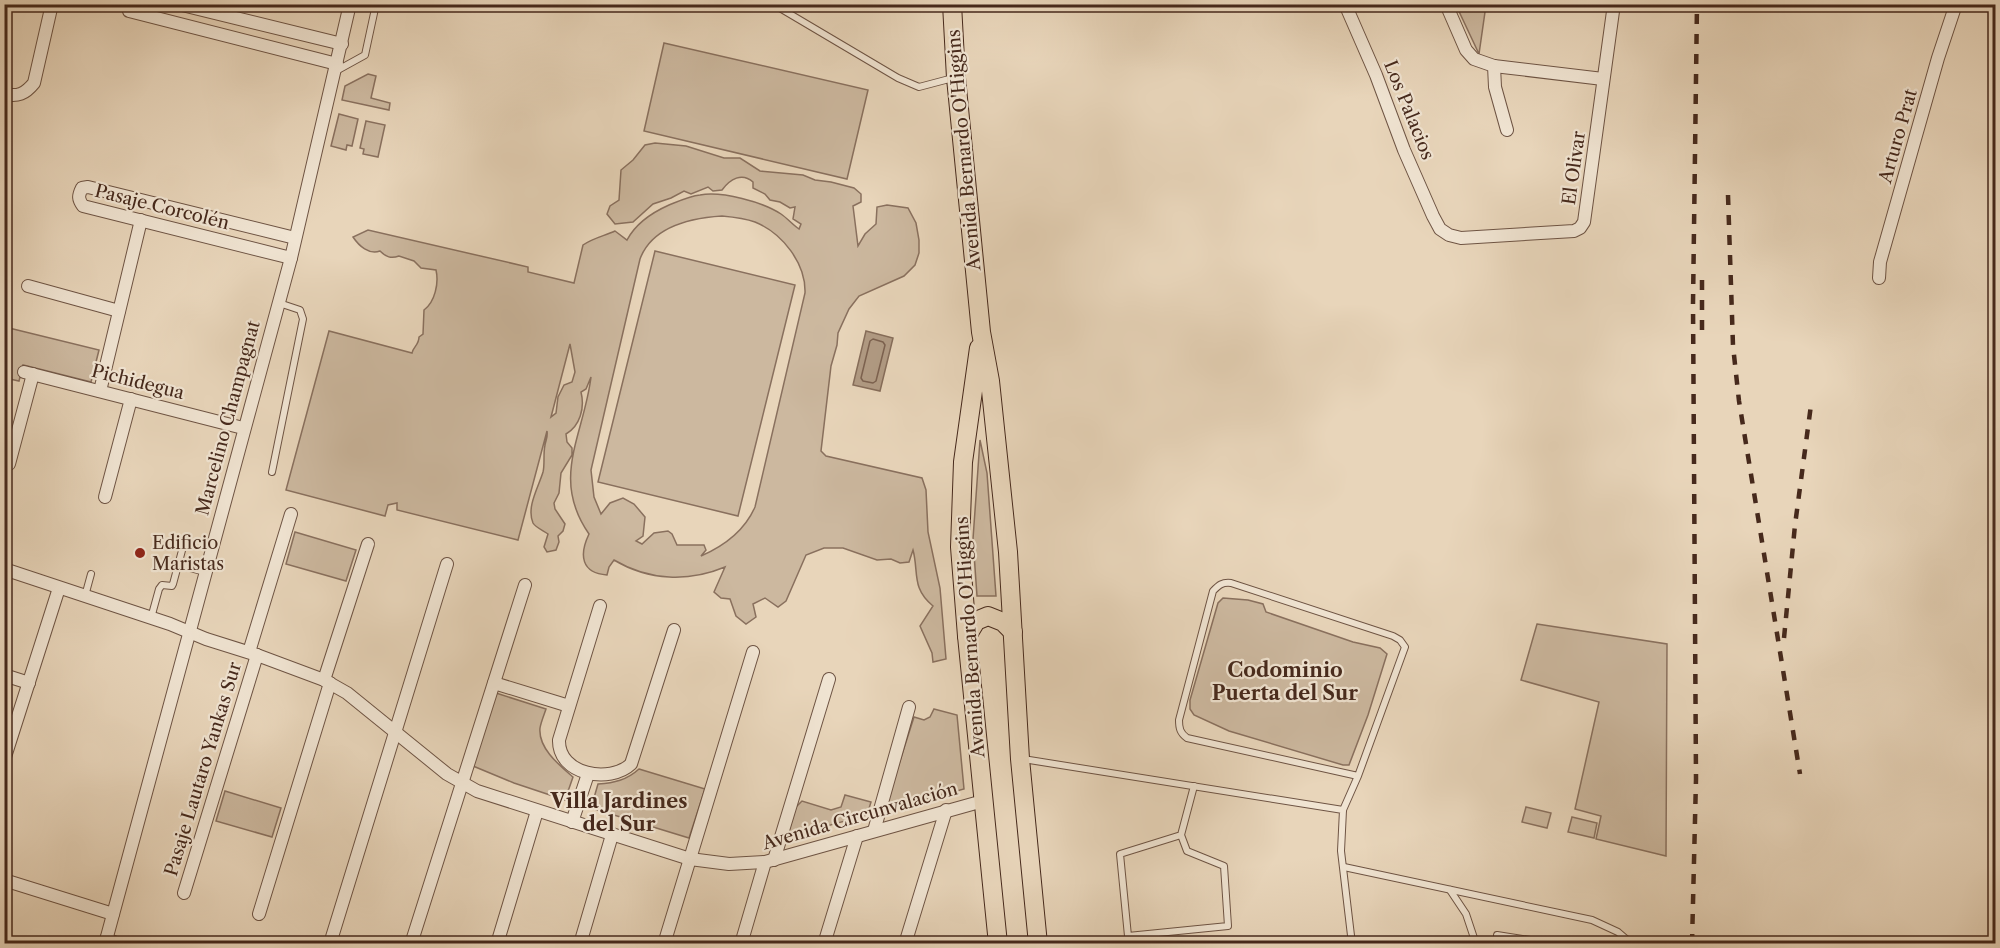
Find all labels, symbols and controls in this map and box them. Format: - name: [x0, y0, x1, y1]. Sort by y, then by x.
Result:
- street label: Avenida Bernardo O'Higgins: [943, 29, 986, 272]
- street label: Los Palacios: [1379, 57, 1439, 163]
- street label: Arturo Prat: [1874, 86, 1922, 187]
- street label: El Olivar: [1558, 129, 1590, 206]
- street label: Pasaje Corcolén: [92, 180, 232, 234]
- street label: Marcelino Champagnat: [191, 317, 265, 518]
- street label: Pichidegua: [89, 360, 187, 404]
- street label: Avenida Bernardo O'Higgins: [951, 516, 989, 759]
- place label: Edificio Maristas: [152, 532, 224, 575]
- marker: Edificio Maristas: [133, 546, 147, 560]
- district label: Codominio Puerta del Sur: [1212, 658, 1358, 705]
- street label: Pasaje Lautaro Yankas Sur: [160, 659, 246, 879]
- street label: Avenida Circunvalación: [759, 778, 960, 855]
- district label: Villa Jardines del Sur: [549, 789, 688, 836]

